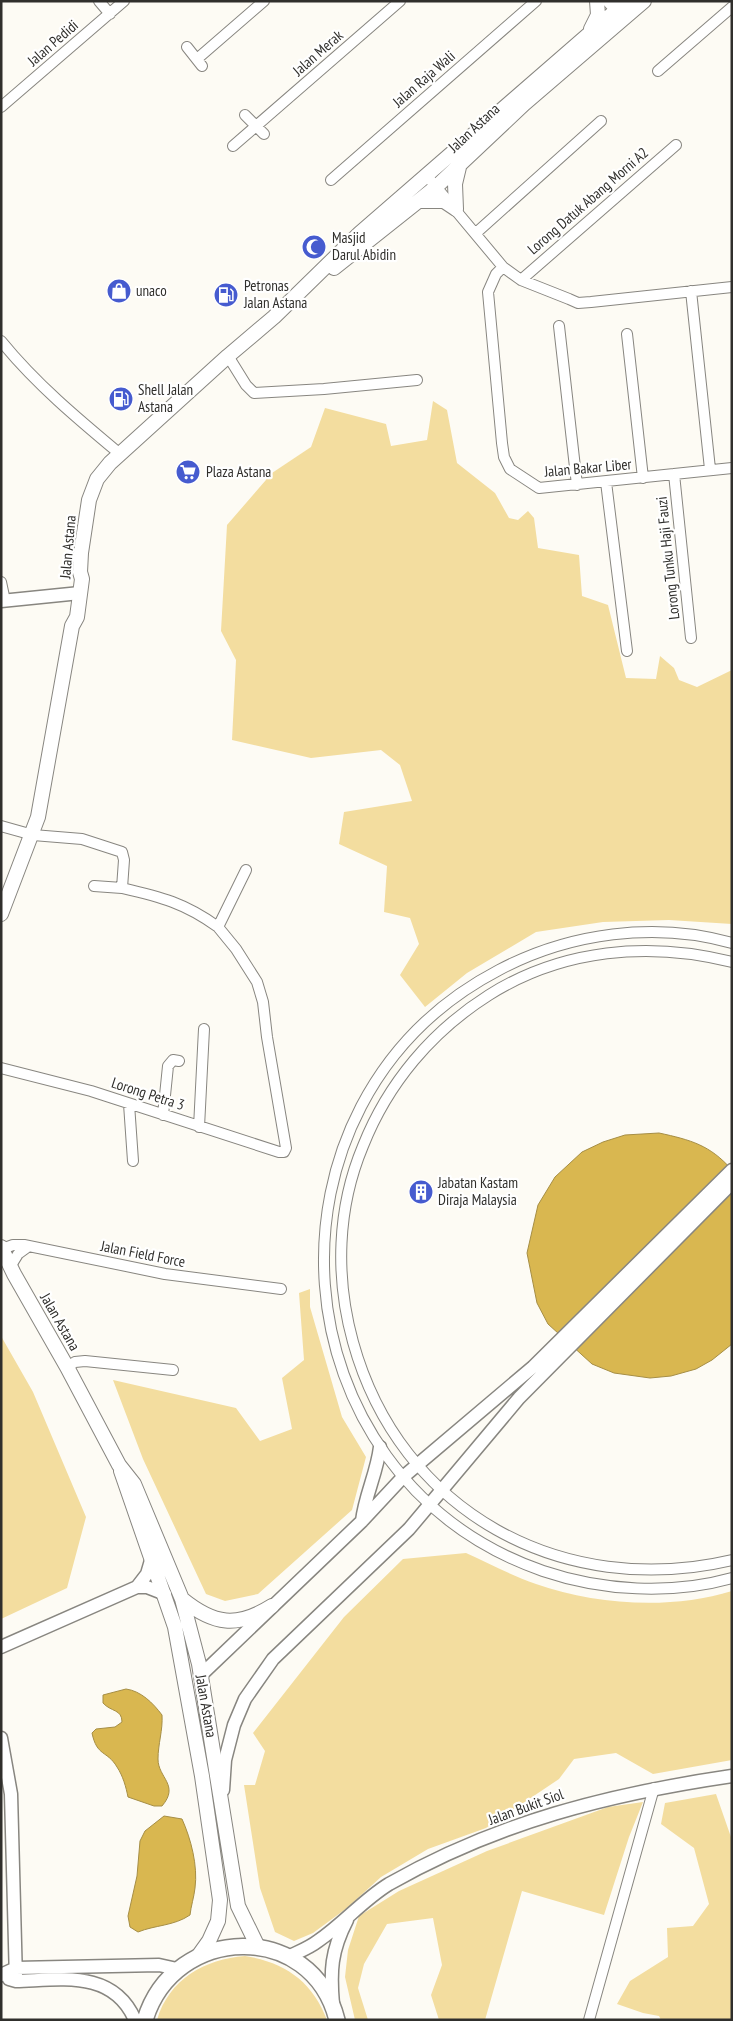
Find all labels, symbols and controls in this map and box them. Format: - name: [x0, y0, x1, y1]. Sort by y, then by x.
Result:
- street label: Jalan Pedidi: [23, 15, 82, 70]
- street label: Jalan Merak: [288, 25, 347, 80]
- street label: Jalan Raja Wali: [388, 46, 459, 112]
- street label: Jalan Astana: [443, 99, 503, 157]
- street label: Lorong Datuk Abang Morni A2: [523, 143, 652, 258]
- place label: Masjid Darul Abidin: [332, 228, 396, 264]
- mosque icon: Masjid Darul Abidin: [301, 234, 327, 260]
- place label: Petronas Jalan Astana: [243, 276, 307, 312]
- shop icon: unaco: [106, 278, 132, 304]
- place label: unaco: [136, 281, 167, 300]
- fuel station icon: Petronas Jalan Astana: [213, 282, 239, 308]
- place label: Shell Jalan Astana: [138, 380, 193, 416]
- fuel station icon: Shell Jalan Astana: [108, 386, 134, 412]
- street label: Jalan Bakar Liber: [543, 454, 633, 481]
- supermarket icon: Plaza Astana: [175, 459, 201, 485]
- place label: Plaza Astana: [206, 462, 271, 481]
- street label: Lorong Tunku Haji Fauzi: [652, 496, 683, 621]
- street label: Jalan Astana: [55, 515, 80, 580]
- street label: Lorong Petra 3: [109, 1073, 187, 1114]
- place label: Jabatan Kastam Diraja Malaysia: [437, 1173, 518, 1209]
- building icon: Jabatan Kastam Diraja Malaysia: [408, 1179, 434, 1205]
- street label: Jalan Field Force: [98, 1236, 187, 1271]
- street label: Jalan Astana: [36, 1289, 85, 1354]
- street label: Jalan Astana: [191, 1672, 221, 1739]
- street label: Jalan Bukit Siol: [485, 1784, 566, 1829]

